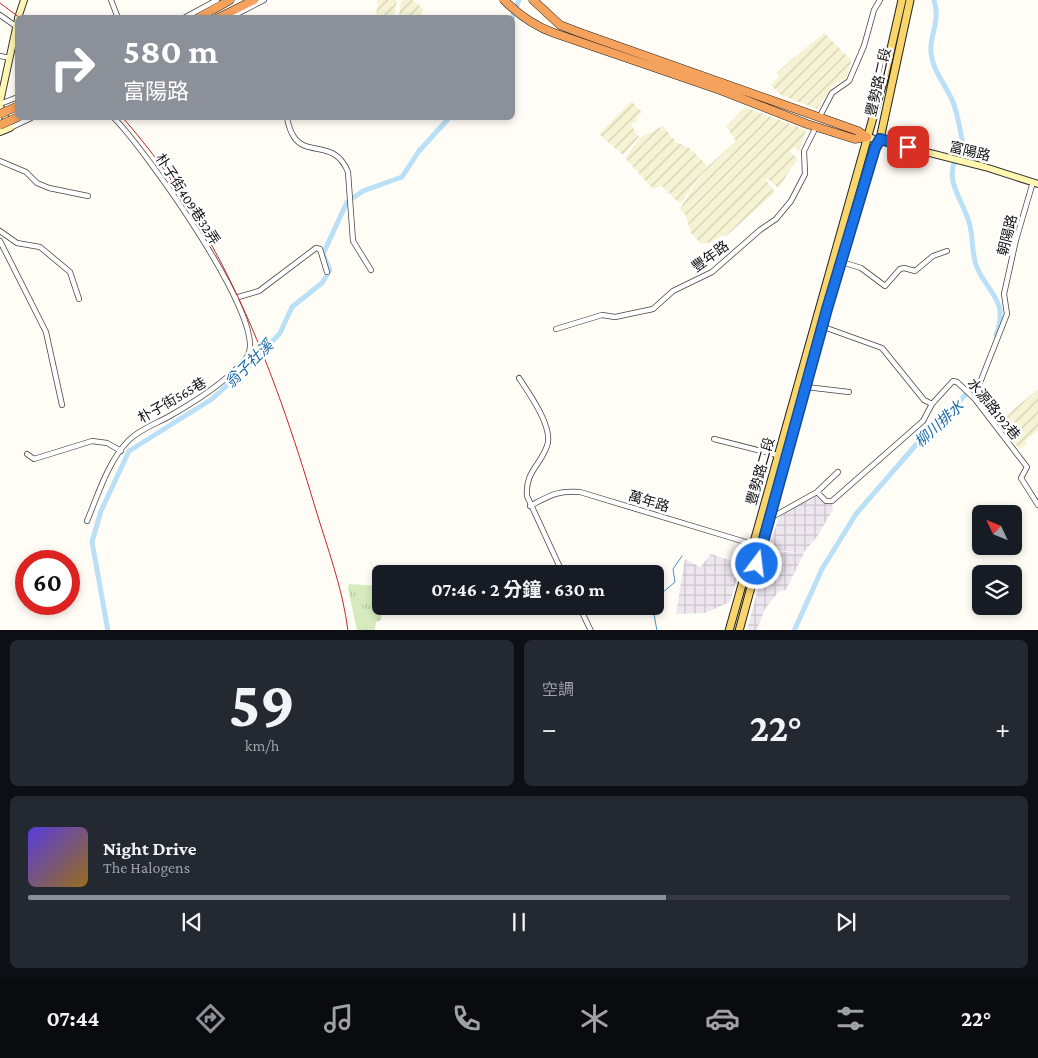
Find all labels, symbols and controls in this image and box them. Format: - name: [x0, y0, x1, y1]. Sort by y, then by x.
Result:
- text: 580 m: [123, 32, 218, 71]
- icon: right: [40, 35, 105, 100]
- street label: 豐勢路二段: [862, 46, 894, 118]
- text: 富陽路: [123, 79, 189, 104]
- pin: [887, 126, 929, 168]
- icon: arrive: [894, 133, 922, 161]
- street label: 富陽路: [948, 138, 992, 164]
- street label: 朴子街409巷32弄: [153, 150, 223, 248]
- street label: 朝陽路: [994, 213, 1020, 257]
- street label: 豐年路: [688, 237, 732, 275]
- water label: 翁子社溪: [222, 336, 277, 391]
- street label: 朴子街565巷: [135, 374, 209, 426]
- street label: 水源路192巷: [964, 375, 1024, 443]
- water label: 柳川排水: [912, 397, 967, 450]
- street label: 豐勢路二段: [743, 435, 777, 507]
- street label: 萬年路: [627, 487, 671, 515]
- north arrow: [972, 505, 1022, 555]
- map controls: [972, 505, 1022, 615]
- position arrow: [730, 537, 782, 589]
- speed limit sign: 60: [15, 550, 80, 615]
- button: layers: [972, 565, 1022, 615]
- text: 07:46 · 2 分鐘 · 630 m: [431, 579, 605, 600]
- text: 59: [229, 668, 295, 740]
- text: 空調: [542, 681, 574, 698]
- text: 22°: [750, 707, 802, 749]
- text: −: [542, 713, 557, 744]
- text: +: [995, 713, 1010, 744]
- text: km/h: [245, 737, 279, 754]
- text: Night Drive: [103, 838, 196, 859]
- text: The Halogens: [103, 859, 190, 876]
- icon: previous: [178, 908, 206, 936]
- icon: pause: [505, 908, 533, 936]
- icon: next: [832, 908, 860, 936]
- icon: directions: [193, 1001, 228, 1036]
- icon: music: [321, 1001, 356, 1036]
- icon: phone: [449, 1001, 484, 1036]
- icon: climate: [577, 1001, 612, 1036]
- icon: car: [705, 1001, 740, 1036]
- icon: filters: [833, 1001, 868, 1036]
- text: 07:44: [47, 1006, 99, 1031]
- text: 22°: [961, 1006, 991, 1031]

